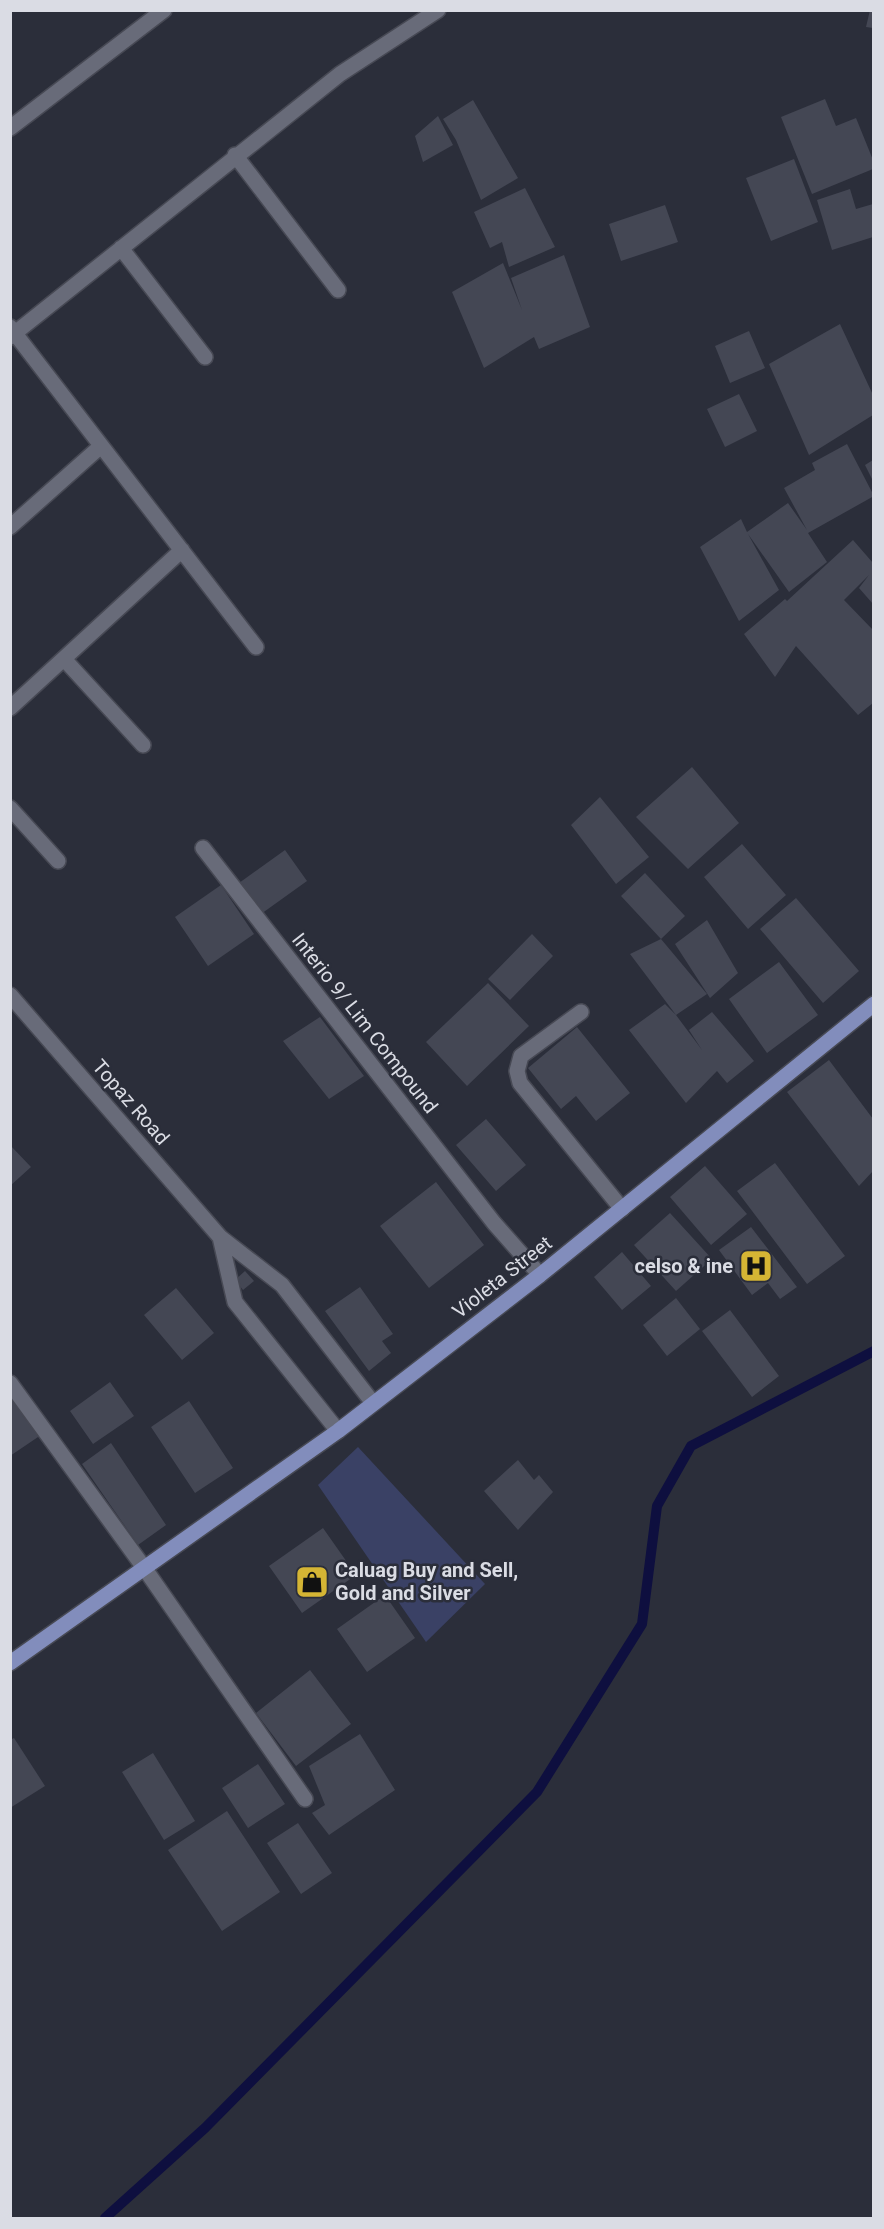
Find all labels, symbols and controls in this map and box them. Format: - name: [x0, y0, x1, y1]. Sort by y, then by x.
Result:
- street label: Interio 9/ Lim Compound: [287, 928, 443, 1118]
- street label: Topaz Road: [87, 1054, 175, 1150]
- street label: Violeta Street: [447, 1231, 557, 1323]
- hospital icon: celso & ine: [738, 1248, 774, 1284]
- place label: celso & ine: [635, 1254, 733, 1278]
- place label: Caluag Buy and Sell, Gold and Silver: [335, 1558, 518, 1605]
- shop icon: Caluag Buy and Sell, Gold and Silver: [294, 1564, 330, 1600]

